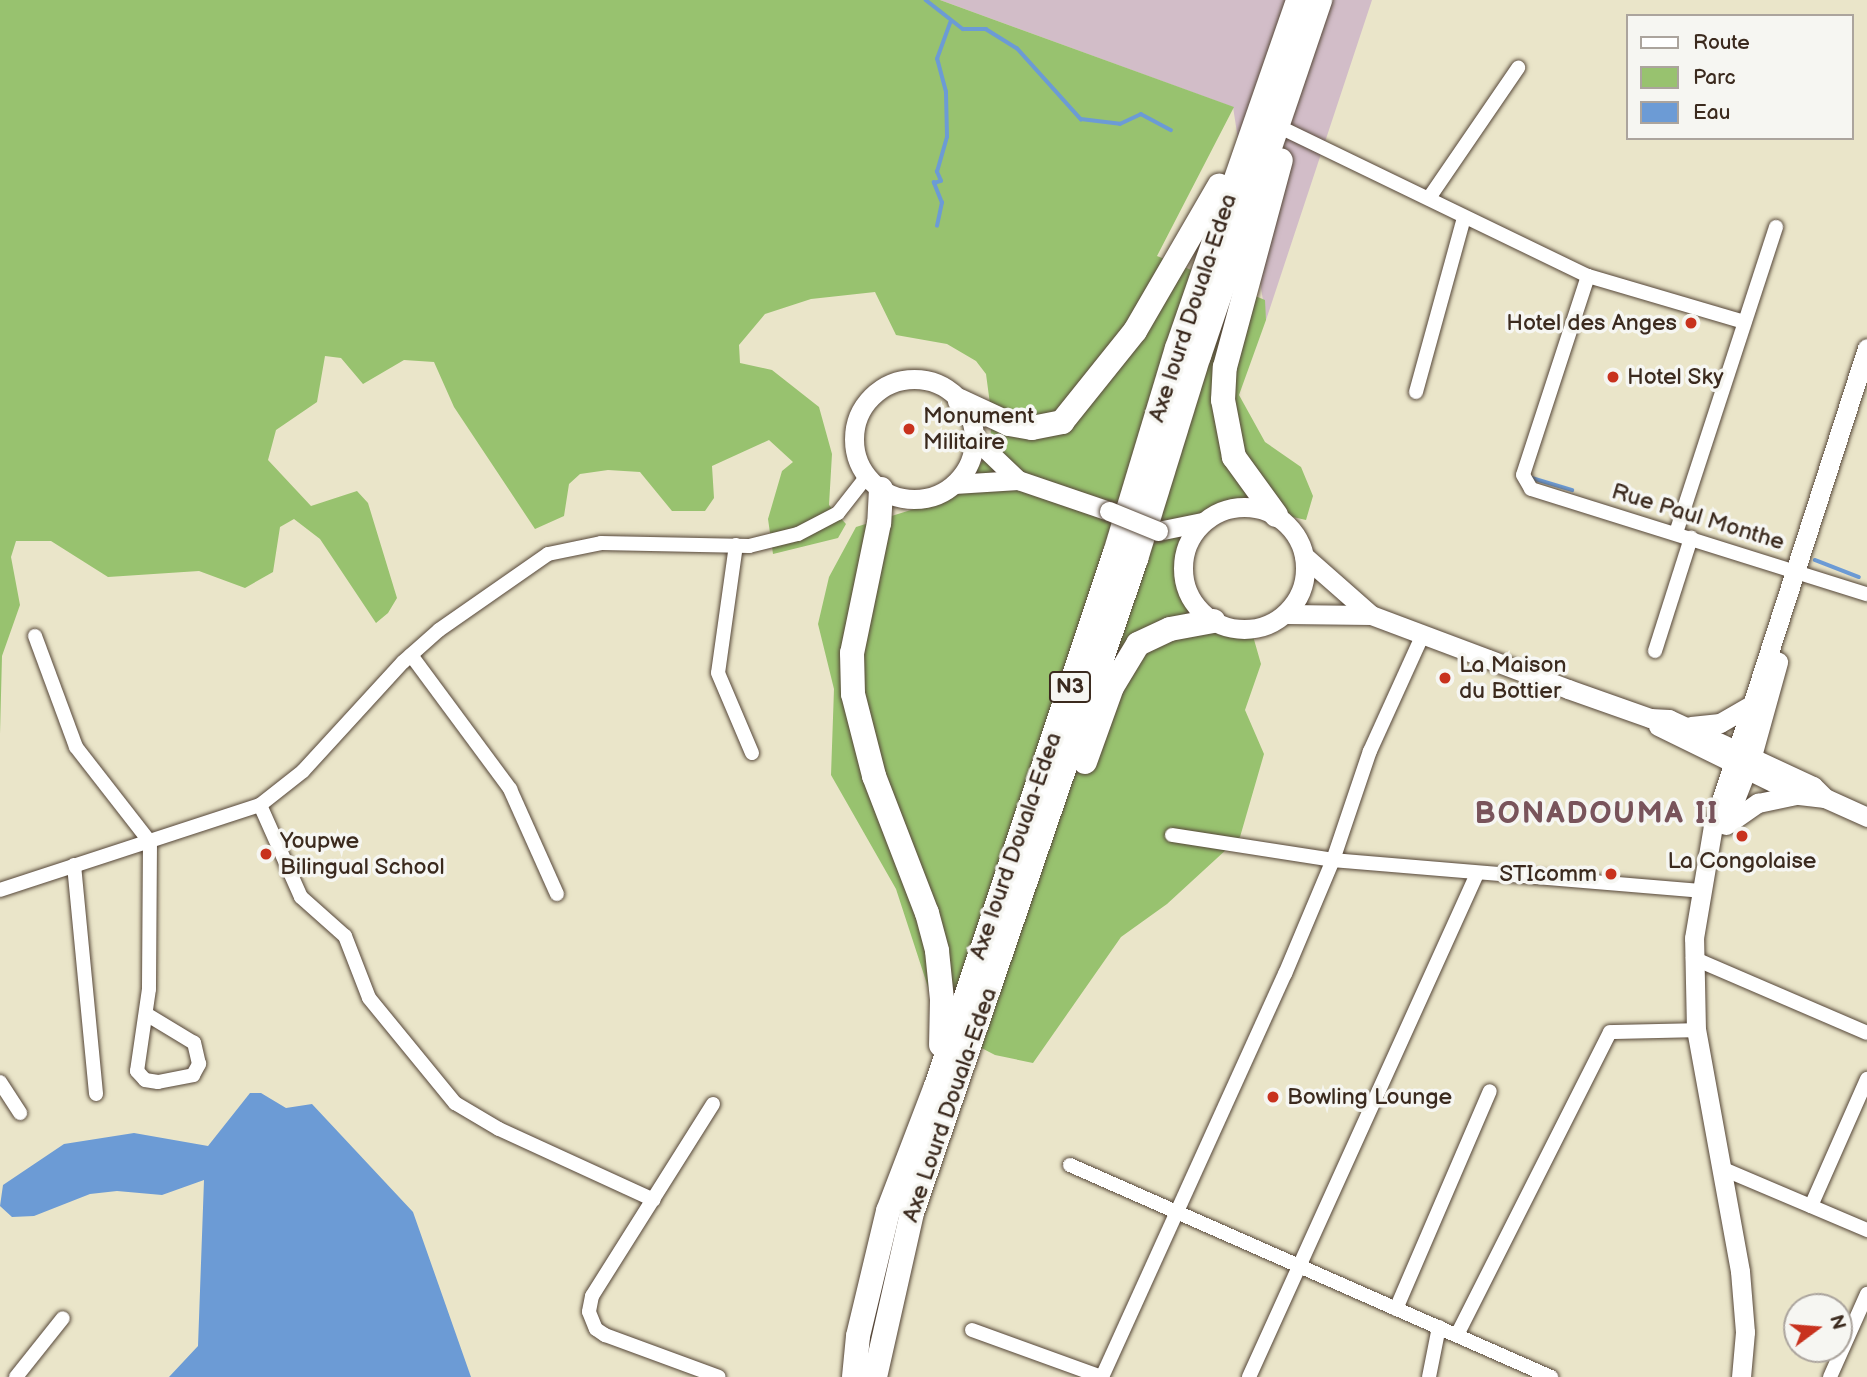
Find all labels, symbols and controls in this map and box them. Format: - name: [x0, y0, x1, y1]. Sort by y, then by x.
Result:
- legend: [1626, 14, 1853, 140]
- text: Route: [1693, 30, 1750, 55]
- text: Parc: [1693, 65, 1736, 90]
- text: Eau: [1693, 100, 1730, 125]
- street label: Axe lourd Douala-Edea: [1143, 190, 1243, 426]
- place label: Hotel des Anges: [1506, 309, 1677, 337]
- marker: Hotel des Anges: [1683, 315, 1699, 331]
- place label: Hotel Sky: [1627, 363, 1724, 391]
- marker: Hotel Sky: [1605, 369, 1621, 385]
- place label: Monument Militaire: [923, 402, 1034, 456]
- marker: Monument Militaire: [901, 421, 917, 437]
- street label: Rue Paul Monthe: [1608, 478, 1788, 556]
- place label: La Maison du Bottier: [1459, 651, 1566, 705]
- road number: N3: [1047, 670, 1093, 704]
- marker: La Maison du Bottier: [1437, 670, 1453, 686]
- street label: Axe lourd Douala-Edea: [964, 729, 1068, 963]
- district label: BONADOUMA II: [1476, 796, 1718, 832]
- place label: Youpwe Bilingual School: [280, 827, 445, 881]
- marker: La Congolaise: [1734, 828, 1750, 844]
- marker: Youpwe Bilingual School: [258, 846, 274, 862]
- place label: La Congolaise: [1668, 847, 1816, 875]
- place label: STIcomm: [1499, 860, 1597, 888]
- marker: STIcomm: [1603, 866, 1619, 882]
- street label: Axe Lourd Douala-Edea: [897, 984, 1003, 1226]
- place label: Bowling Lounge: [1287, 1083, 1452, 1111]
- marker: Bowling Lounge: [1265, 1089, 1281, 1105]
- north arrow: [1783, 1293, 1853, 1363]
- text: N: [1824, 1313, 1850, 1333]

